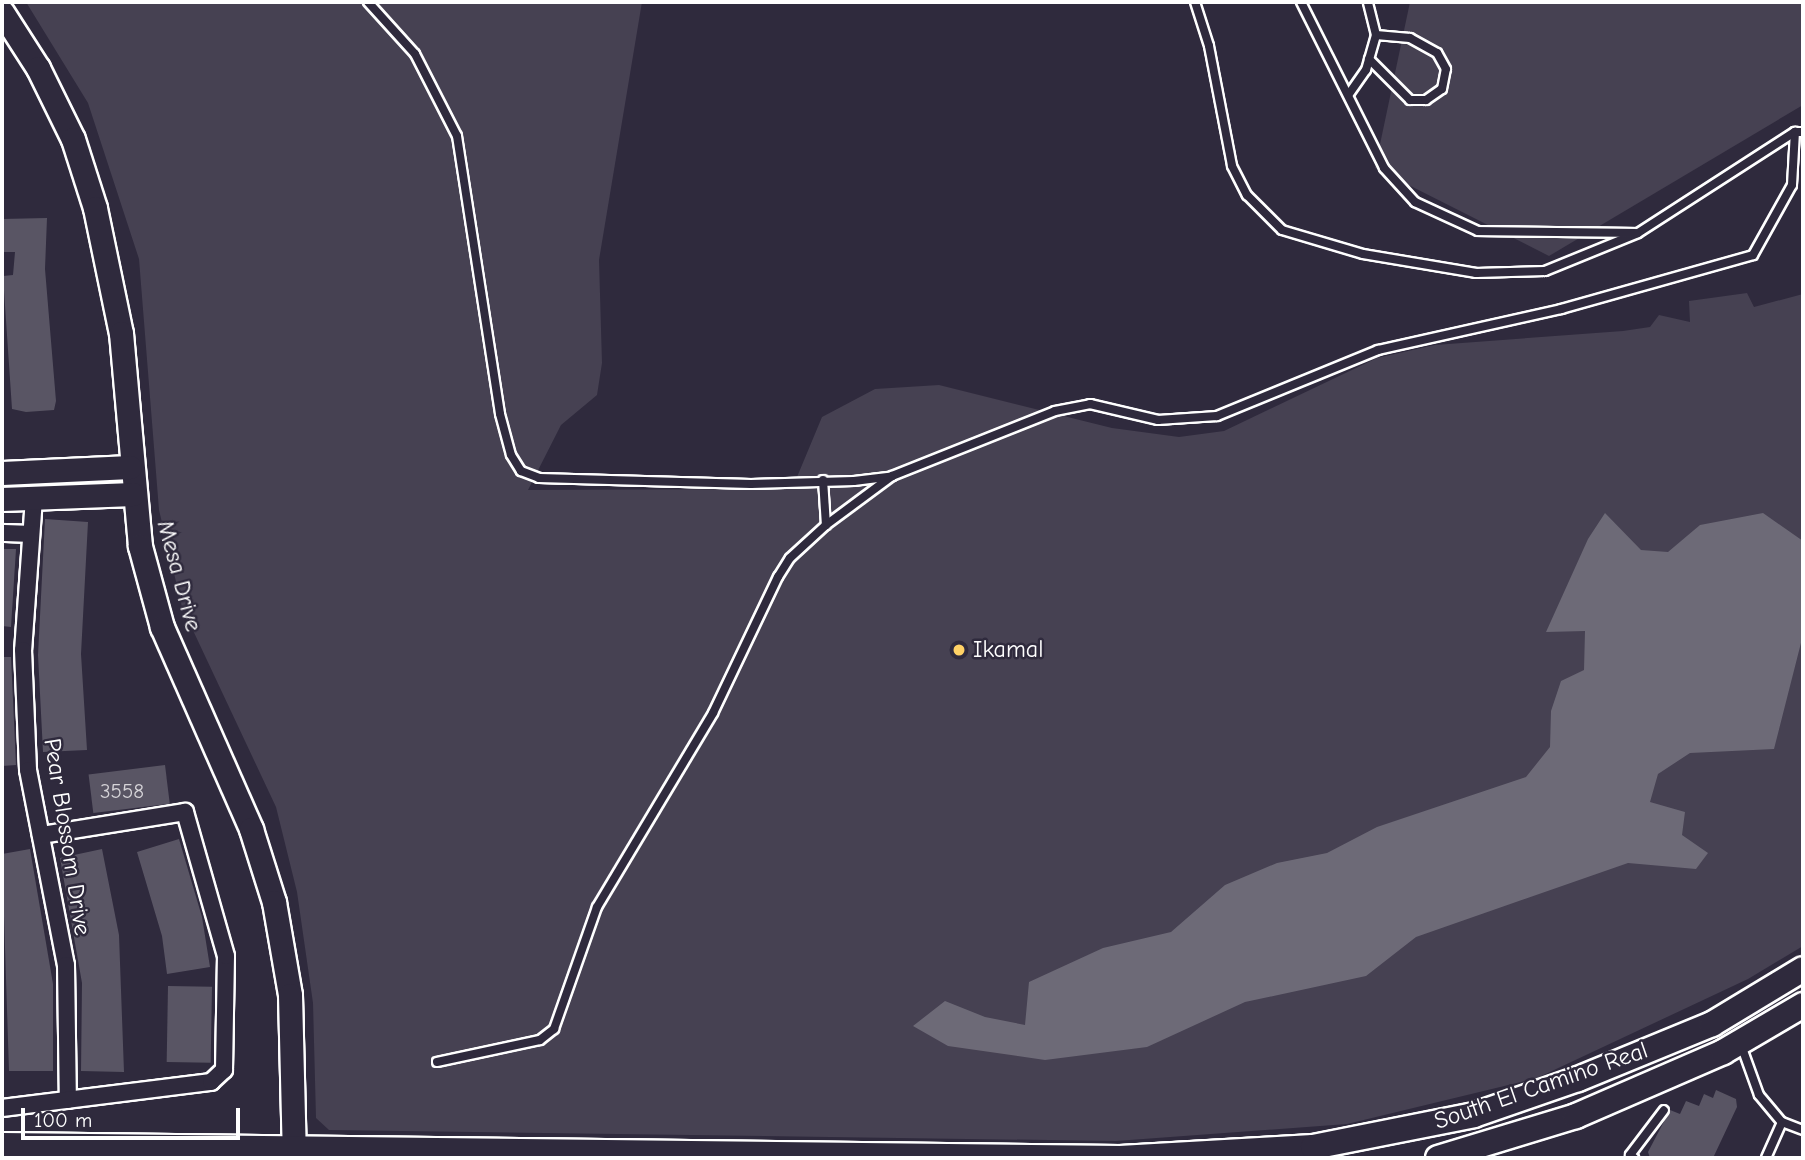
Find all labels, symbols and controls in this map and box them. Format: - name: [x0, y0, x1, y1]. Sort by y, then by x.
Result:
- street label: Mesa Drive: [150, 517, 208, 635]
- place label: Ikamal: [973, 636, 1043, 664]
- marker: Ikamal: [951, 642, 967, 658]
- street label: Pear Blossom Drive: [37, 736, 97, 938]
- house number: 3558: [100, 778, 144, 804]
- street label: South El Camino Real: [1431, 1036, 1651, 1136]
- scale bar: [24, 1094, 243, 1138]
- text: 100 m: [34, 1108, 92, 1132]

